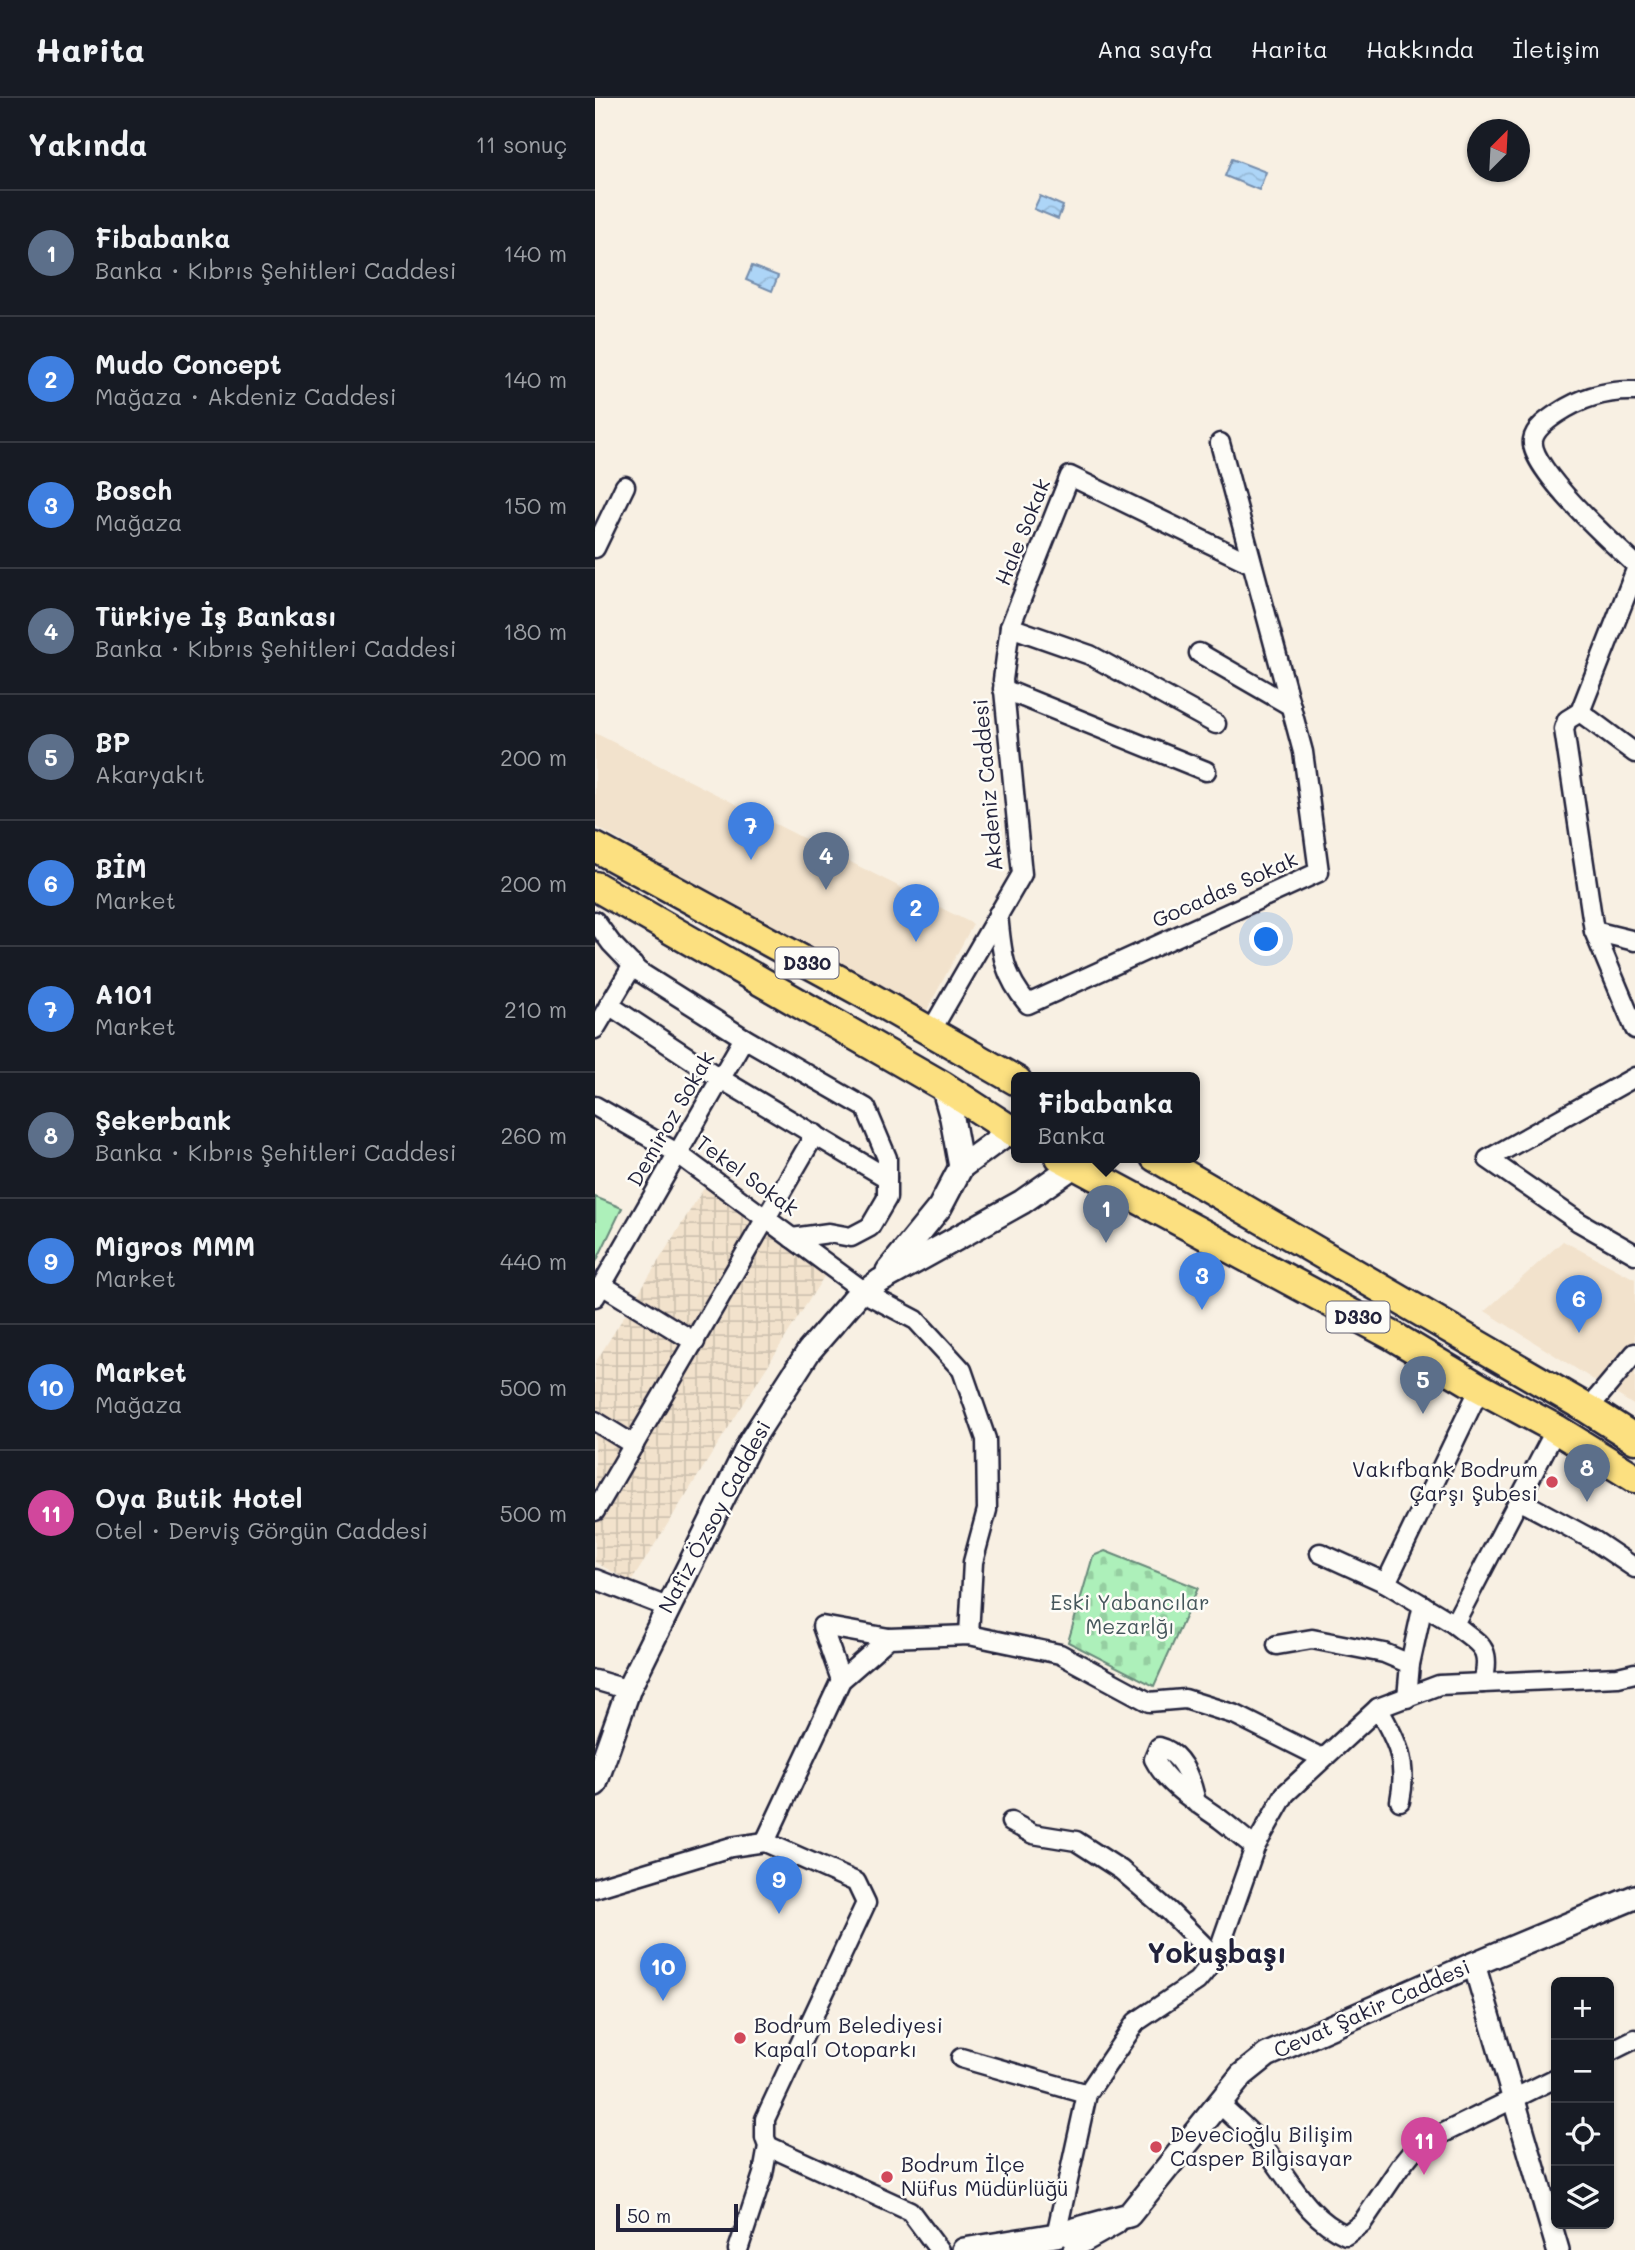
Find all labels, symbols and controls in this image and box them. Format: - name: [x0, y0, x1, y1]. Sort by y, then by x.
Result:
- text: Harita: [35, 27, 145, 70]
- text: Ana sayfa: [1097, 33, 1213, 64]
- text: Harita: [1251, 33, 1328, 64]
- text: Hakkında: [1366, 33, 1475, 64]
- text: İletişim: [1513, 33, 1600, 64]
- north arrow: [1467, 119, 1530, 182]
- text: Yakında: [28, 124, 147, 164]
- text: 11 sonuç: [475, 129, 567, 159]
- text: Fibabanka: [95, 221, 230, 255]
- text: 1: [46, 238, 56, 268]
- text: 140 m: [503, 238, 567, 268]
- text: Banka · Kıbrıs Şehitleri Caddesi: [95, 255, 456, 285]
- text: Mudo Concept: [95, 347, 282, 381]
- text: 2: [45, 364, 57, 394]
- text: 140 m: [503, 364, 567, 394]
- text: Mağaza · Akdeniz Caddesi: [95, 381, 396, 411]
- text: Bosch: [95, 473, 172, 507]
- street label: Hale Sokak: [988, 474, 1055, 589]
- text: 3: [44, 490, 58, 520]
- text: 150 m: [503, 490, 567, 520]
- text: Mağaza: [95, 507, 182, 537]
- text: Türkiye İş Bankası: [95, 599, 337, 633]
- text: 4: [44, 616, 58, 646]
- text: 180 m: [503, 616, 567, 646]
- text: Banka · Kıbrıs Şehitleri Caddesi: [95, 633, 456, 663]
- street label: Akdeniz Caddesi: [966, 698, 1007, 872]
- text: BP: [95, 725, 130, 759]
- text: 5: [44, 742, 58, 772]
- text: 200 m: [500, 742, 567, 772]
- text: Akaryakıt: [95, 759, 205, 789]
- pin: 7: [728, 802, 774, 860]
- pin: 4: [803, 832, 849, 890]
- street label: Gocadas Sokak: [1147, 844, 1301, 933]
- text: BİM: [95, 851, 147, 885]
- text: 6: [44, 868, 58, 898]
- text: 200 m: [500, 868, 567, 898]
- pin: 2: [893, 884, 939, 942]
- text: Market: [95, 885, 176, 915]
- your location: [1249, 922, 1283, 956]
- road number: D330: [775, 948, 839, 978]
- text: A101: [95, 977, 153, 1011]
- text: 7: [45, 994, 57, 1024]
- text: 210 m: [504, 994, 567, 1024]
- text: Market: [95, 1011, 176, 1041]
- street label: Demiroz Sokak: [620, 1046, 719, 1191]
- popup: [1011, 1072, 1200, 1163]
- text: Fibabanka: [1038, 1086, 1173, 1120]
- text: Şekerbank: [95, 1103, 231, 1137]
- text: 8: [44, 1120, 58, 1150]
- text: 260 m: [500, 1120, 567, 1150]
- text: Banka: [1038, 1120, 1106, 1150]
- street label: Tekel Sokak: [691, 1128, 805, 1221]
- text: Banka · Kıbrıs Şehitleri Caddesi: [95, 1137, 456, 1167]
- pin: 1: [1083, 1185, 1129, 1243]
- text: Migros MMM: [95, 1229, 255, 1263]
- text: 9: [44, 1246, 58, 1276]
- text: 440 m: [500, 1246, 567, 1276]
- pin: 3: [1179, 1252, 1225, 1310]
- text: Market: [95, 1263, 176, 1293]
- pin: 6: [1556, 1275, 1602, 1333]
- road number: D330: [1327, 1302, 1389, 1332]
- text: Market: [95, 1355, 187, 1389]
- pin: 5: [1400, 1356, 1446, 1414]
- text: 10: [39, 1372, 63, 1402]
- text: 500 m: [500, 1372, 567, 1402]
- text: Mağaza: [95, 1389, 182, 1419]
- street label: Nafiz Özsoy Caddesi: [651, 1415, 776, 1617]
- pin: 8: [1564, 1444, 1610, 1502]
- place label: Vakıfbank Bodrum Çarşı Şubesi: [1352, 1455, 1538, 1506]
- marker: Vakıfbank Bodrum Çarşı Şubesi: [1544, 1474, 1560, 1490]
- text: Oya Butik Hotel: [95, 1481, 302, 1515]
- text: 11: [41, 1498, 61, 1528]
- text: 500 m: [500, 1498, 567, 1528]
- text: Otel · Derviş Görgün Caddesi: [95, 1515, 428, 1545]
- park label: Eski Yabancılar Mezarlğı: [1050, 1588, 1210, 1639]
- pin: 9: [756, 1856, 802, 1914]
- district label: Yokuşbaşı: [1147, 1934, 1287, 1971]
- pin: 10: [640, 1943, 686, 2001]
- street label: Cevat Şakir Caddesi: [1269, 1952, 1474, 2063]
- map controls: [1551, 1977, 1614, 2229]
- button: +: [1551, 1977, 1614, 2040]
- place label: Bodrum Belediyesi Kapalı Otoparkı: [754, 2011, 943, 2062]
- marker: Bodrum Belediyesi Kapalı Otoparkı: [732, 2030, 748, 2046]
- button: −: [1551, 2040, 1614, 2103]
- button: locate: [1551, 2103, 1614, 2166]
- pin: 11: [1401, 2117, 1447, 2175]
- place label: Devecioğlu Bilişim Casper Bilgisayar: [1170, 2120, 1353, 2171]
- marker: Devecioğlu Bilişim Casper Bilgisayar: [1148, 2139, 1164, 2155]
- place label: Bodrum İlçe Nüfus Müdürlüğü: [901, 2150, 1069, 2201]
- button: layers: [1551, 2166, 1614, 2229]
- marker: Bodrum İlçe Nüfus Müdürlüğü: [879, 2169, 895, 2185]
- scale bar: [616, 2201, 739, 2233]
- text: 50 m: [627, 2203, 671, 2228]

